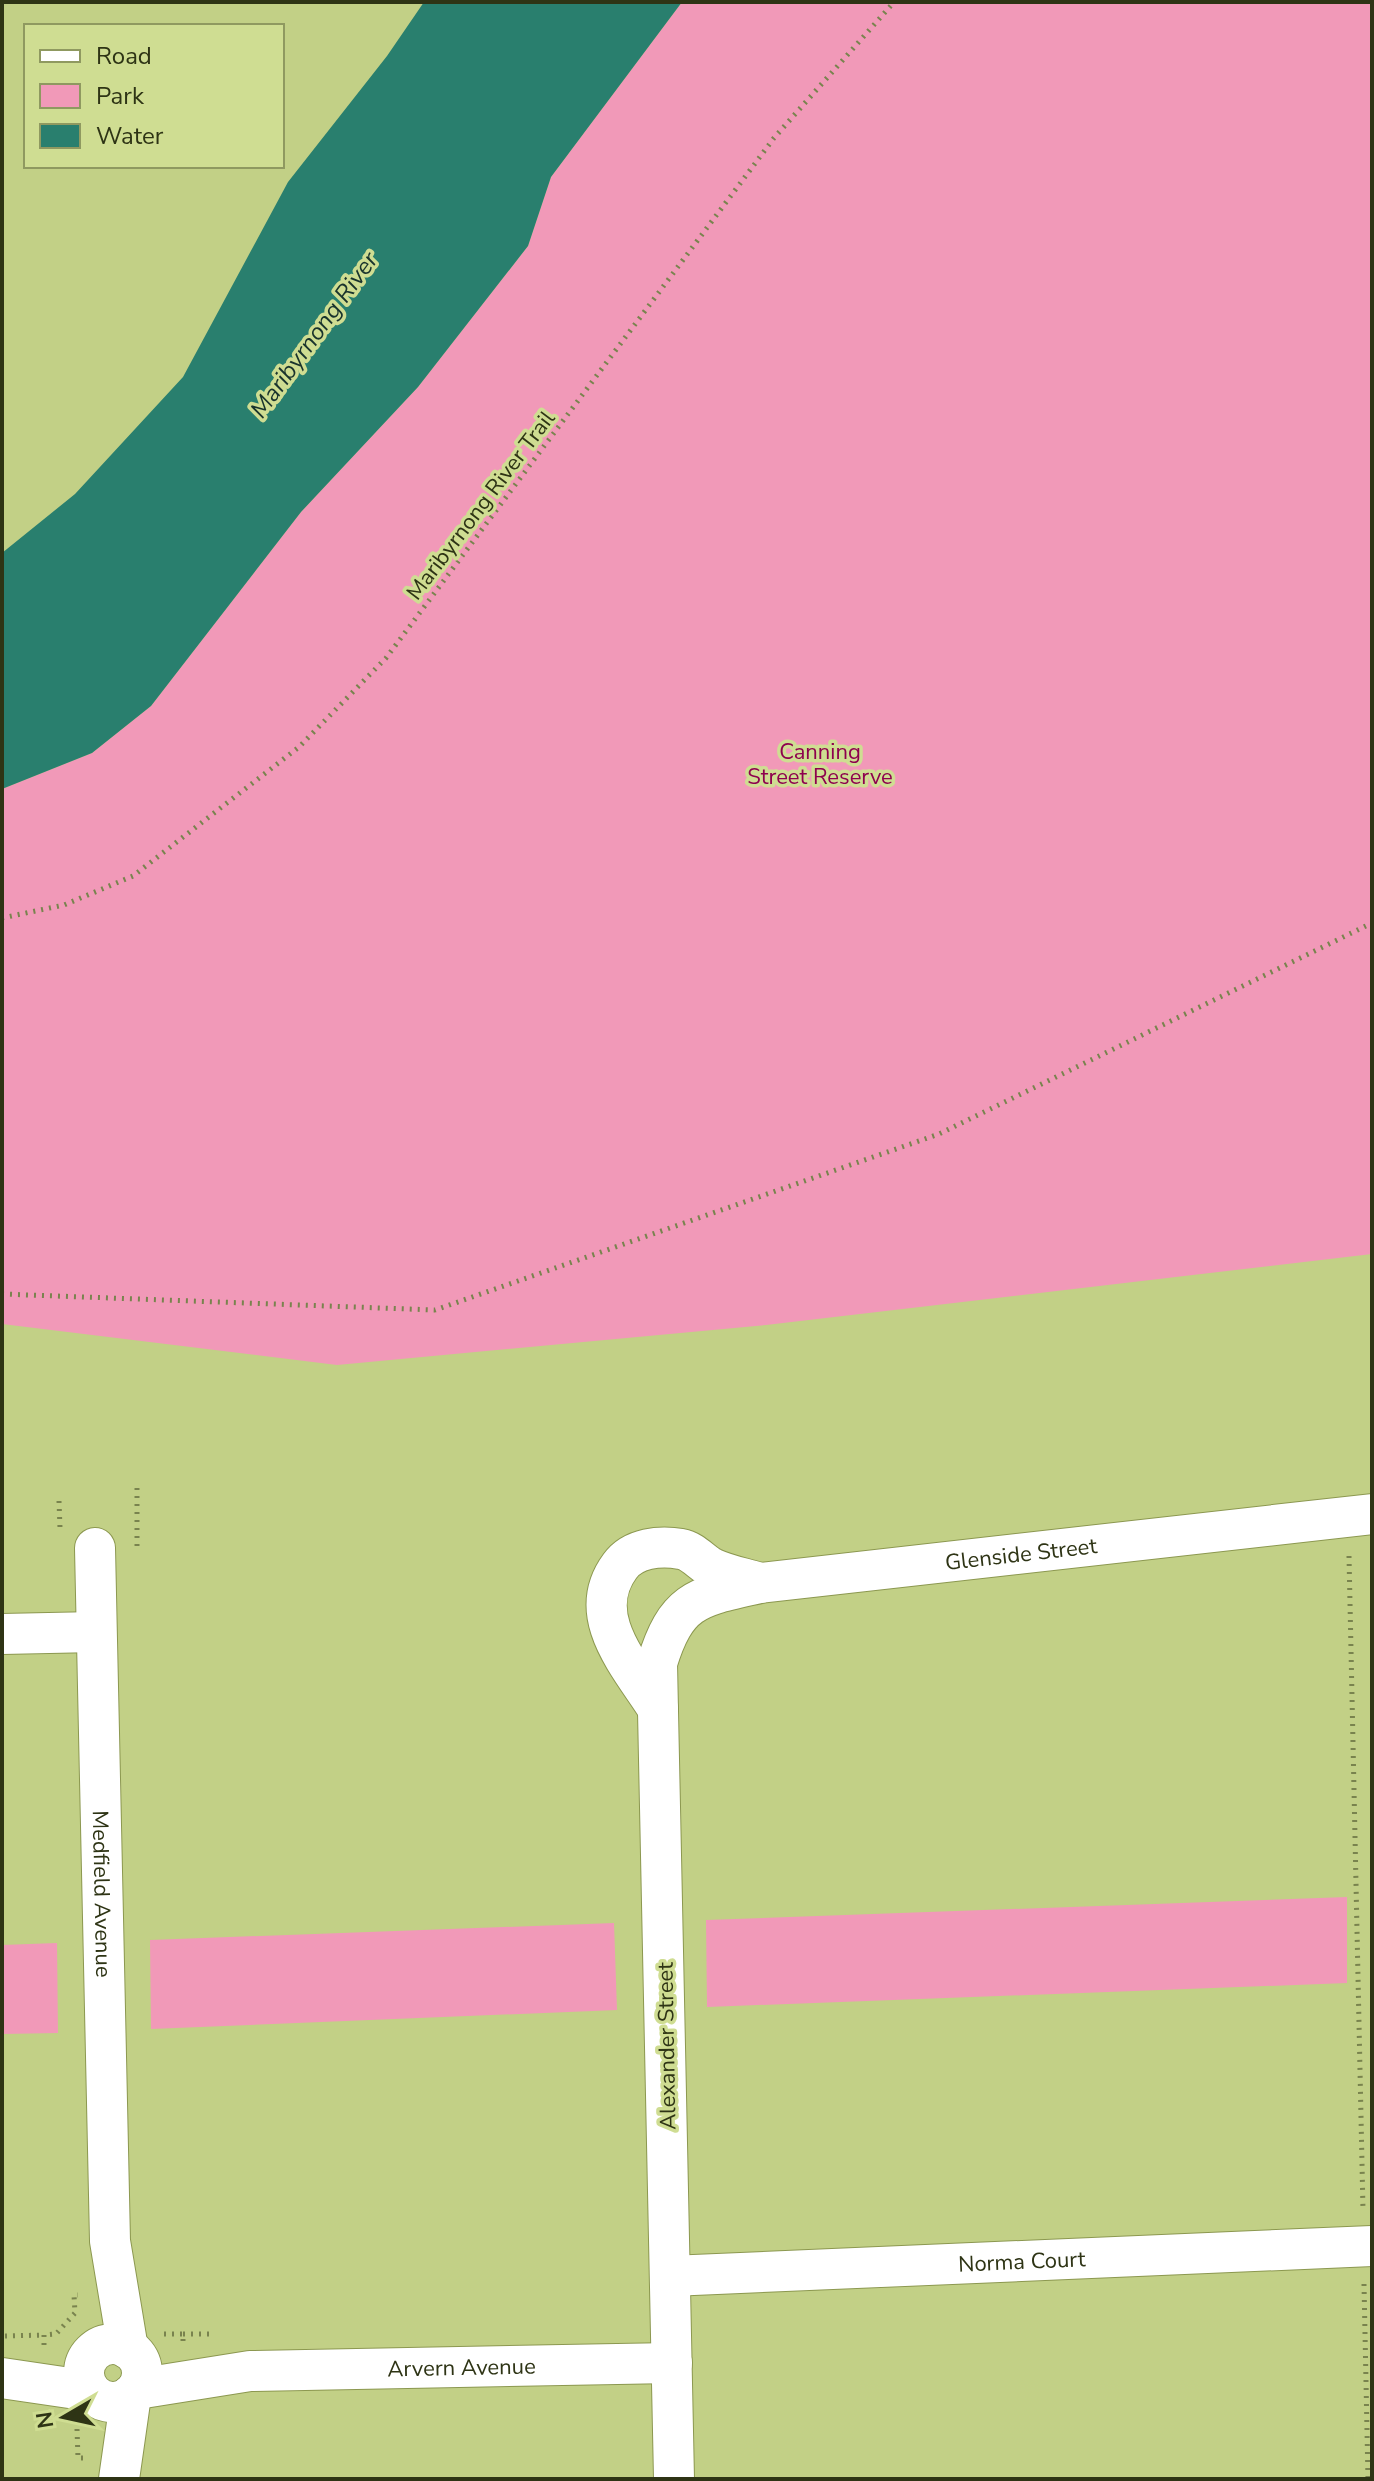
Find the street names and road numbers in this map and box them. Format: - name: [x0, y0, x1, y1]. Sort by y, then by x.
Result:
- street label: Maribyrnong River Trail: [400, 404, 562, 606]
- street label: Glenside Street: [944, 1531, 1099, 1578]
- street label: Medfield Avenue: [85, 1810, 118, 1978]
- street label: Alexander Street: [651, 1962, 683, 2130]
- street label: Norma Court: [957, 2244, 1086, 2280]
- street label: Arvern Avenue: [387, 2352, 536, 2384]

